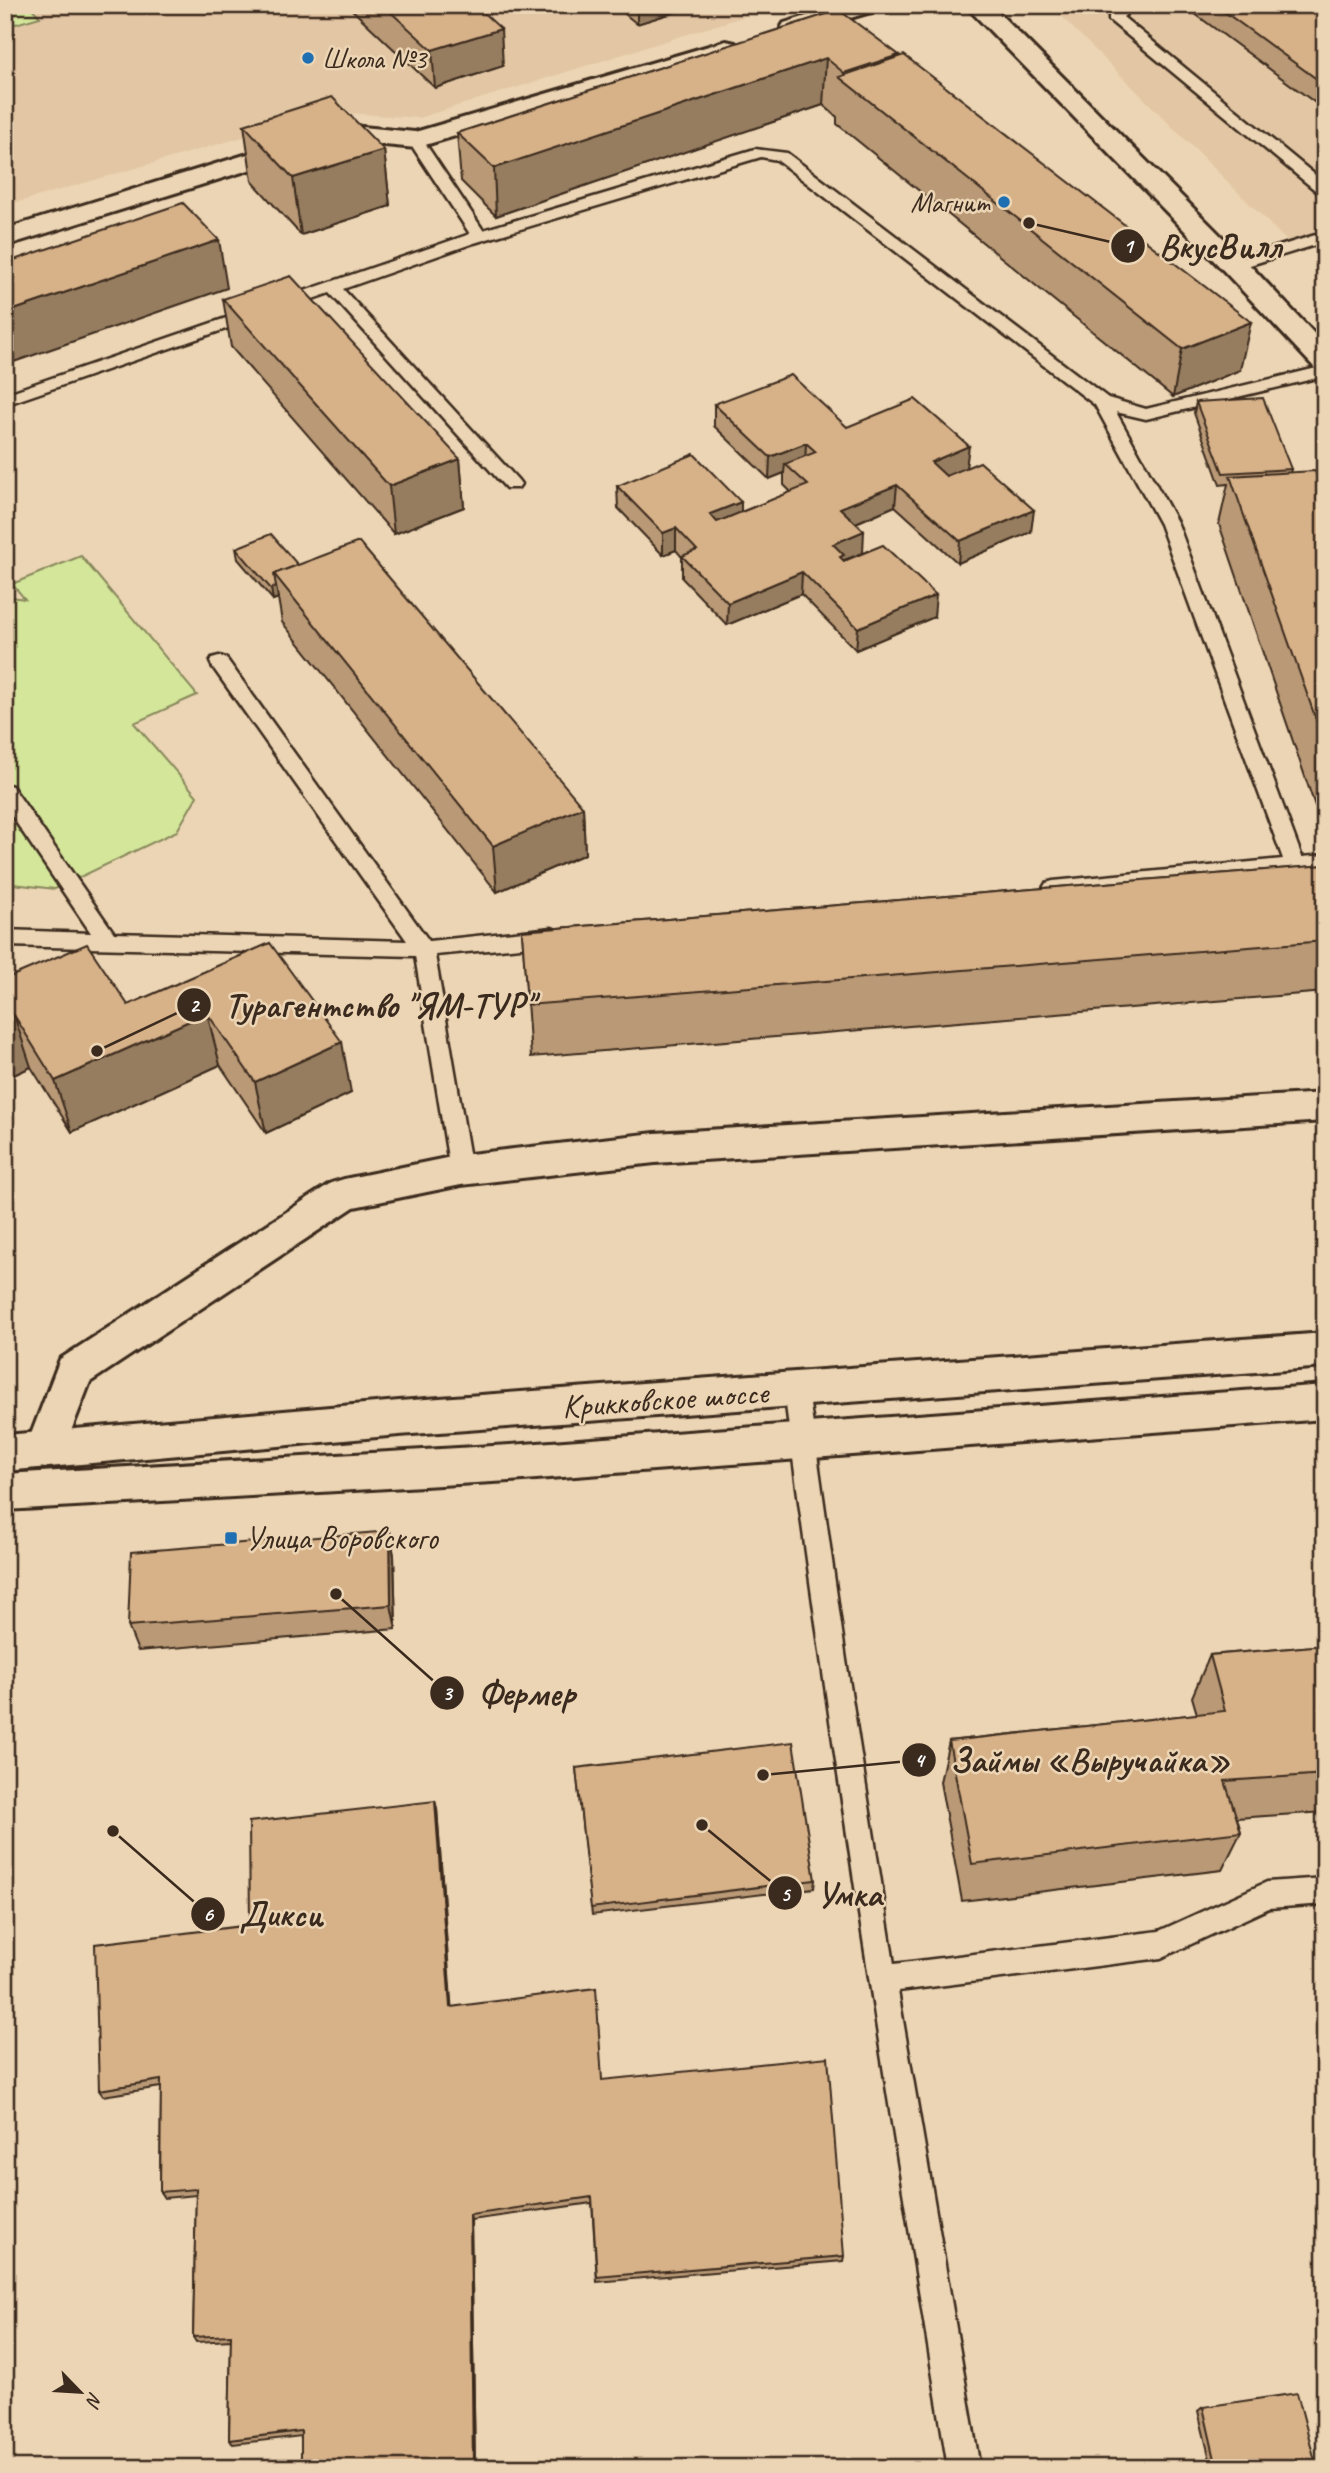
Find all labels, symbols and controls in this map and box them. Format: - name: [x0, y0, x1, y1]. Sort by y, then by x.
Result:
- place label: Школа №3: [322, 41, 429, 76]
- marker: Школа №3: [300, 50, 316, 66]
- place label: Магнит: [910, 185, 991, 220]
- marker: Магнит: [996, 194, 1012, 210]
- callout: ВкусВилл: [1110, 218, 1295, 274]
- text: ВкусВилл: [1159, 224, 1284, 269]
- text: 1: [1123, 233, 1135, 259]
- callout: Турагентство "ЯМ-ТУР": [176, 977, 548, 1033]
- text: Турагентство "ЯМ-ТУР": [225, 983, 541, 1028]
- text: 2: [189, 992, 201, 1018]
- street label: Крикковское шоссе: [561, 1371, 772, 1427]
- place label: Улица Воровского: [245, 1517, 439, 1559]
- marker: Улица Воровского: [223, 1530, 239, 1546]
- callout: Фермер: [429, 1665, 589, 1721]
- text: Фермер: [478, 1671, 578, 1716]
- text: 3: [442, 1680, 454, 1706]
- callout: Займы «Выручайка»: [901, 1732, 1245, 1788]
- text: Займы «Выручайка»: [950, 1738, 1230, 1783]
- text: 4: [914, 1747, 926, 1773]
- callout: Умка: [767, 1865, 896, 1921]
- text: Умка: [816, 1872, 885, 1917]
- text: 5: [780, 1881, 791, 1907]
- callout: Дикси: [190, 1886, 336, 1942]
- text: Дикси: [239, 1892, 324, 1937]
- text: 6: [203, 1901, 215, 1927]
- north arrow: [46, 2358, 116, 2428]
- text: N: [80, 2388, 108, 2412]

